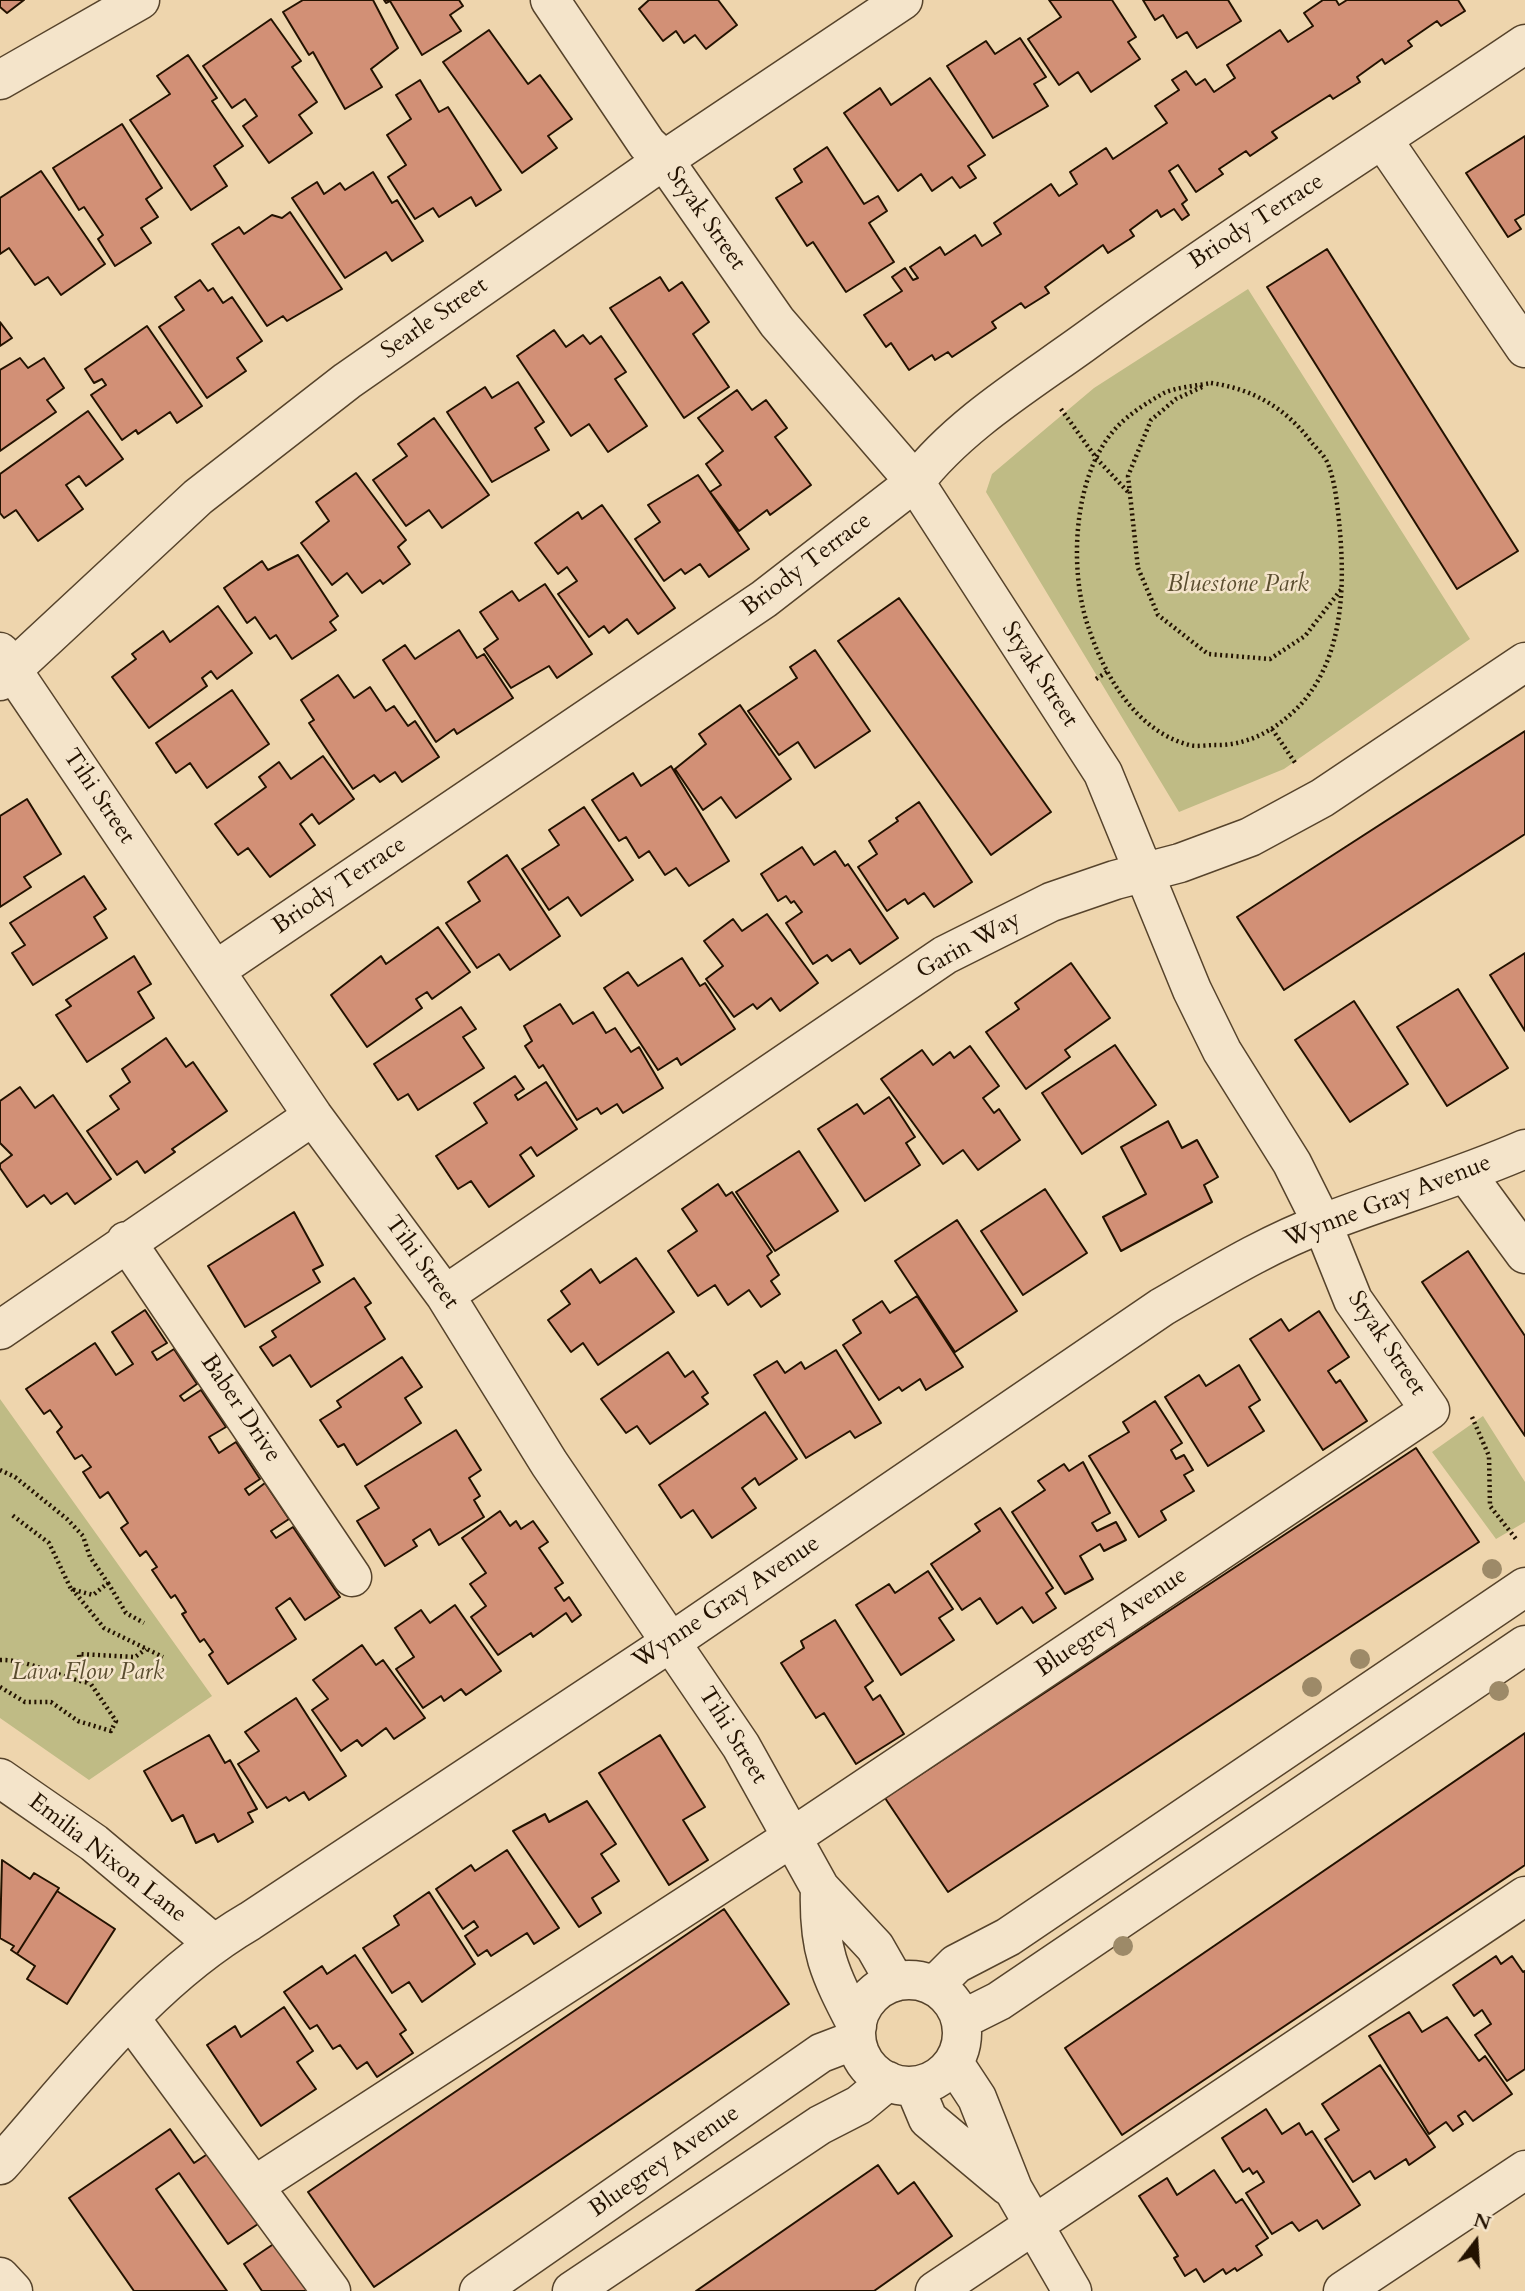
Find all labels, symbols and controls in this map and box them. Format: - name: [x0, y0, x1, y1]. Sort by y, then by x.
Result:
- street label: Styak Street: [659, 162, 751, 276]
- street label: Briody Terrace: [1184, 168, 1330, 276]
- street label: Searle Street: [376, 272, 494, 366]
- street label: Briody Terrace: [736, 507, 878, 623]
- park label: Bluestone Park: [1167, 571, 1309, 599]
- street label: Styak Street: [994, 617, 1084, 733]
- street label: Tihi Street: [56, 744, 140, 850]
- street label: Briody Terrace: [268, 831, 412, 941]
- street label: Garin Way: [912, 906, 1026, 986]
- street label: Wynne Gray Avenue: [1281, 1149, 1495, 1255]
- street label: Tihi Street: [377, 1211, 465, 1315]
- street label: Styak Street: [1341, 1286, 1431, 1402]
- street label: Baber Drive: [193, 1350, 287, 1468]
- street label: Wynne Gray Avenue: [628, 1530, 826, 1676]
- street label: Bluegrey Avenue: [1031, 1562, 1193, 1684]
- park label: Lava Flow Park: [12, 1659, 164, 1687]
- street label: Tihi Street: [691, 1682, 773, 1790]
- street label: Emilia Nixon Lane: [22, 1788, 192, 1930]
- street label: Bluegrey Avenue: [584, 2100, 746, 2224]
- north arrow: [1441, 2207, 1511, 2277]
- text: N: [1470, 2207, 1494, 2237]

